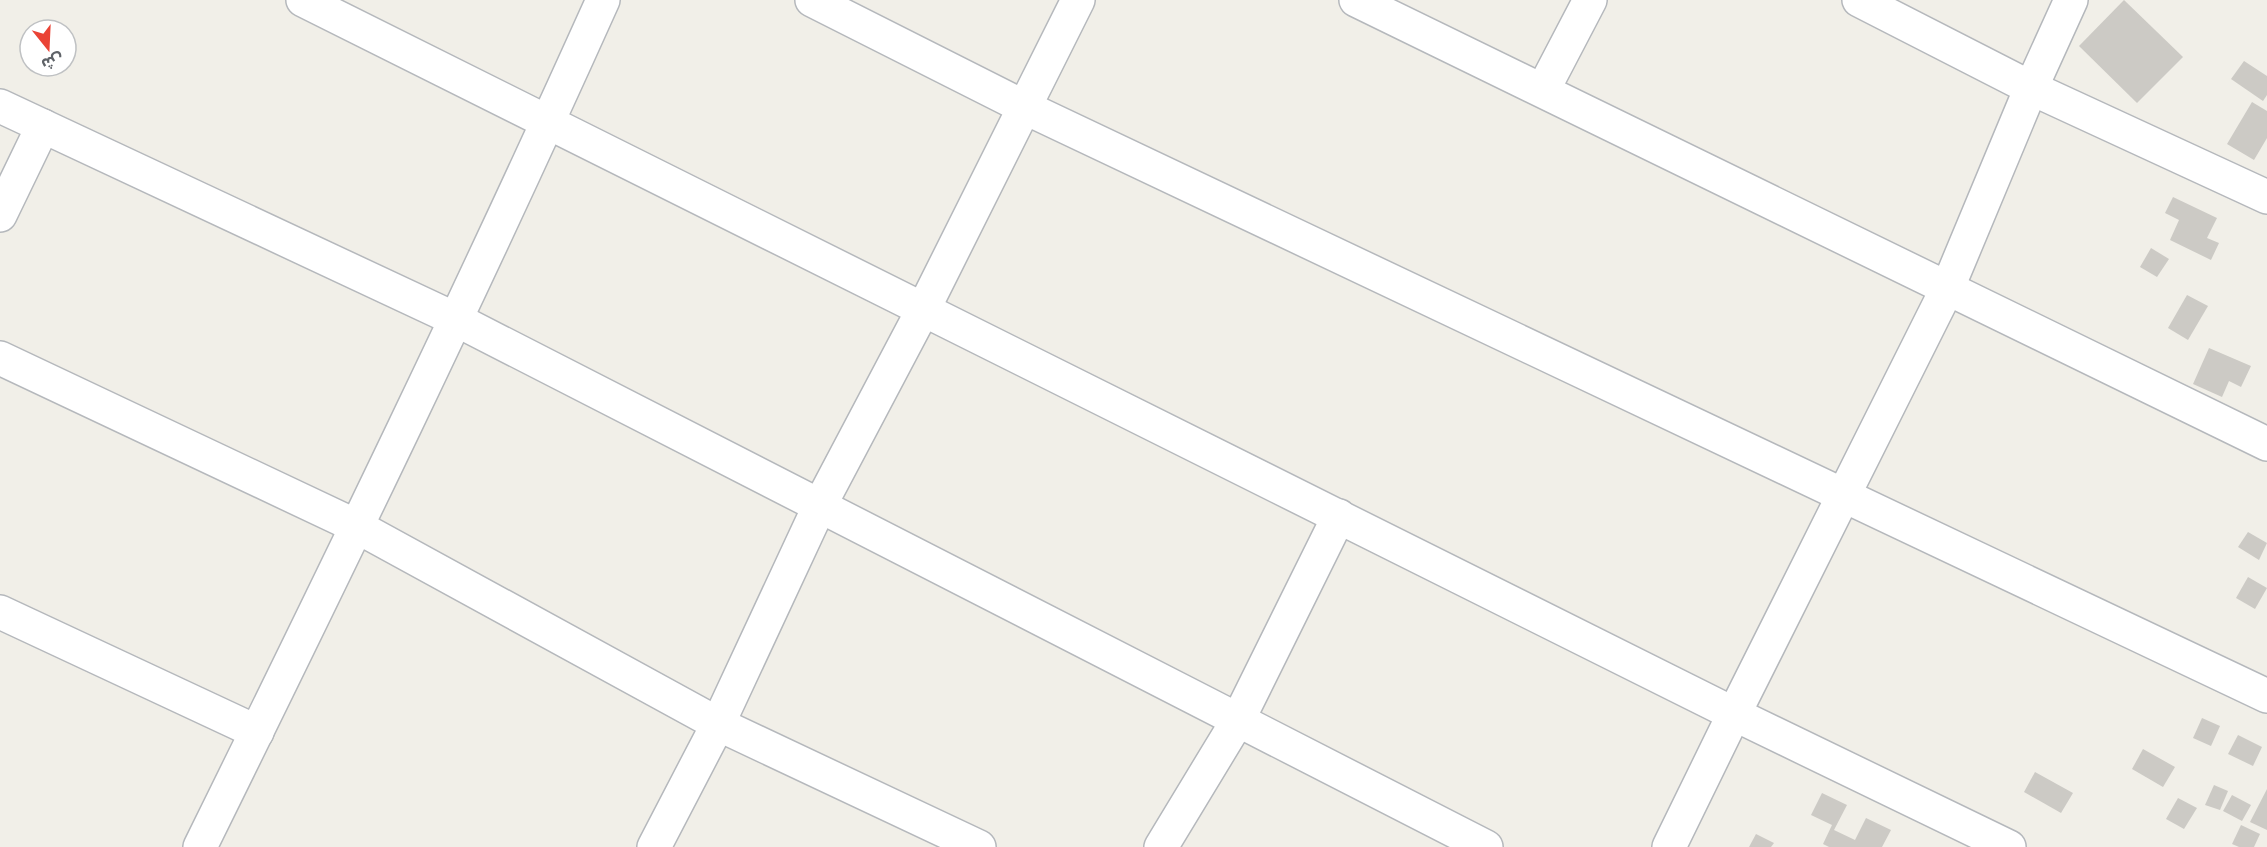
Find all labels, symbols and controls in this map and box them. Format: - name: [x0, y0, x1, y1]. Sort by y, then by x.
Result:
- north arrow: [18, 18, 78, 78]
- text: ش: [39, 49, 66, 75]

